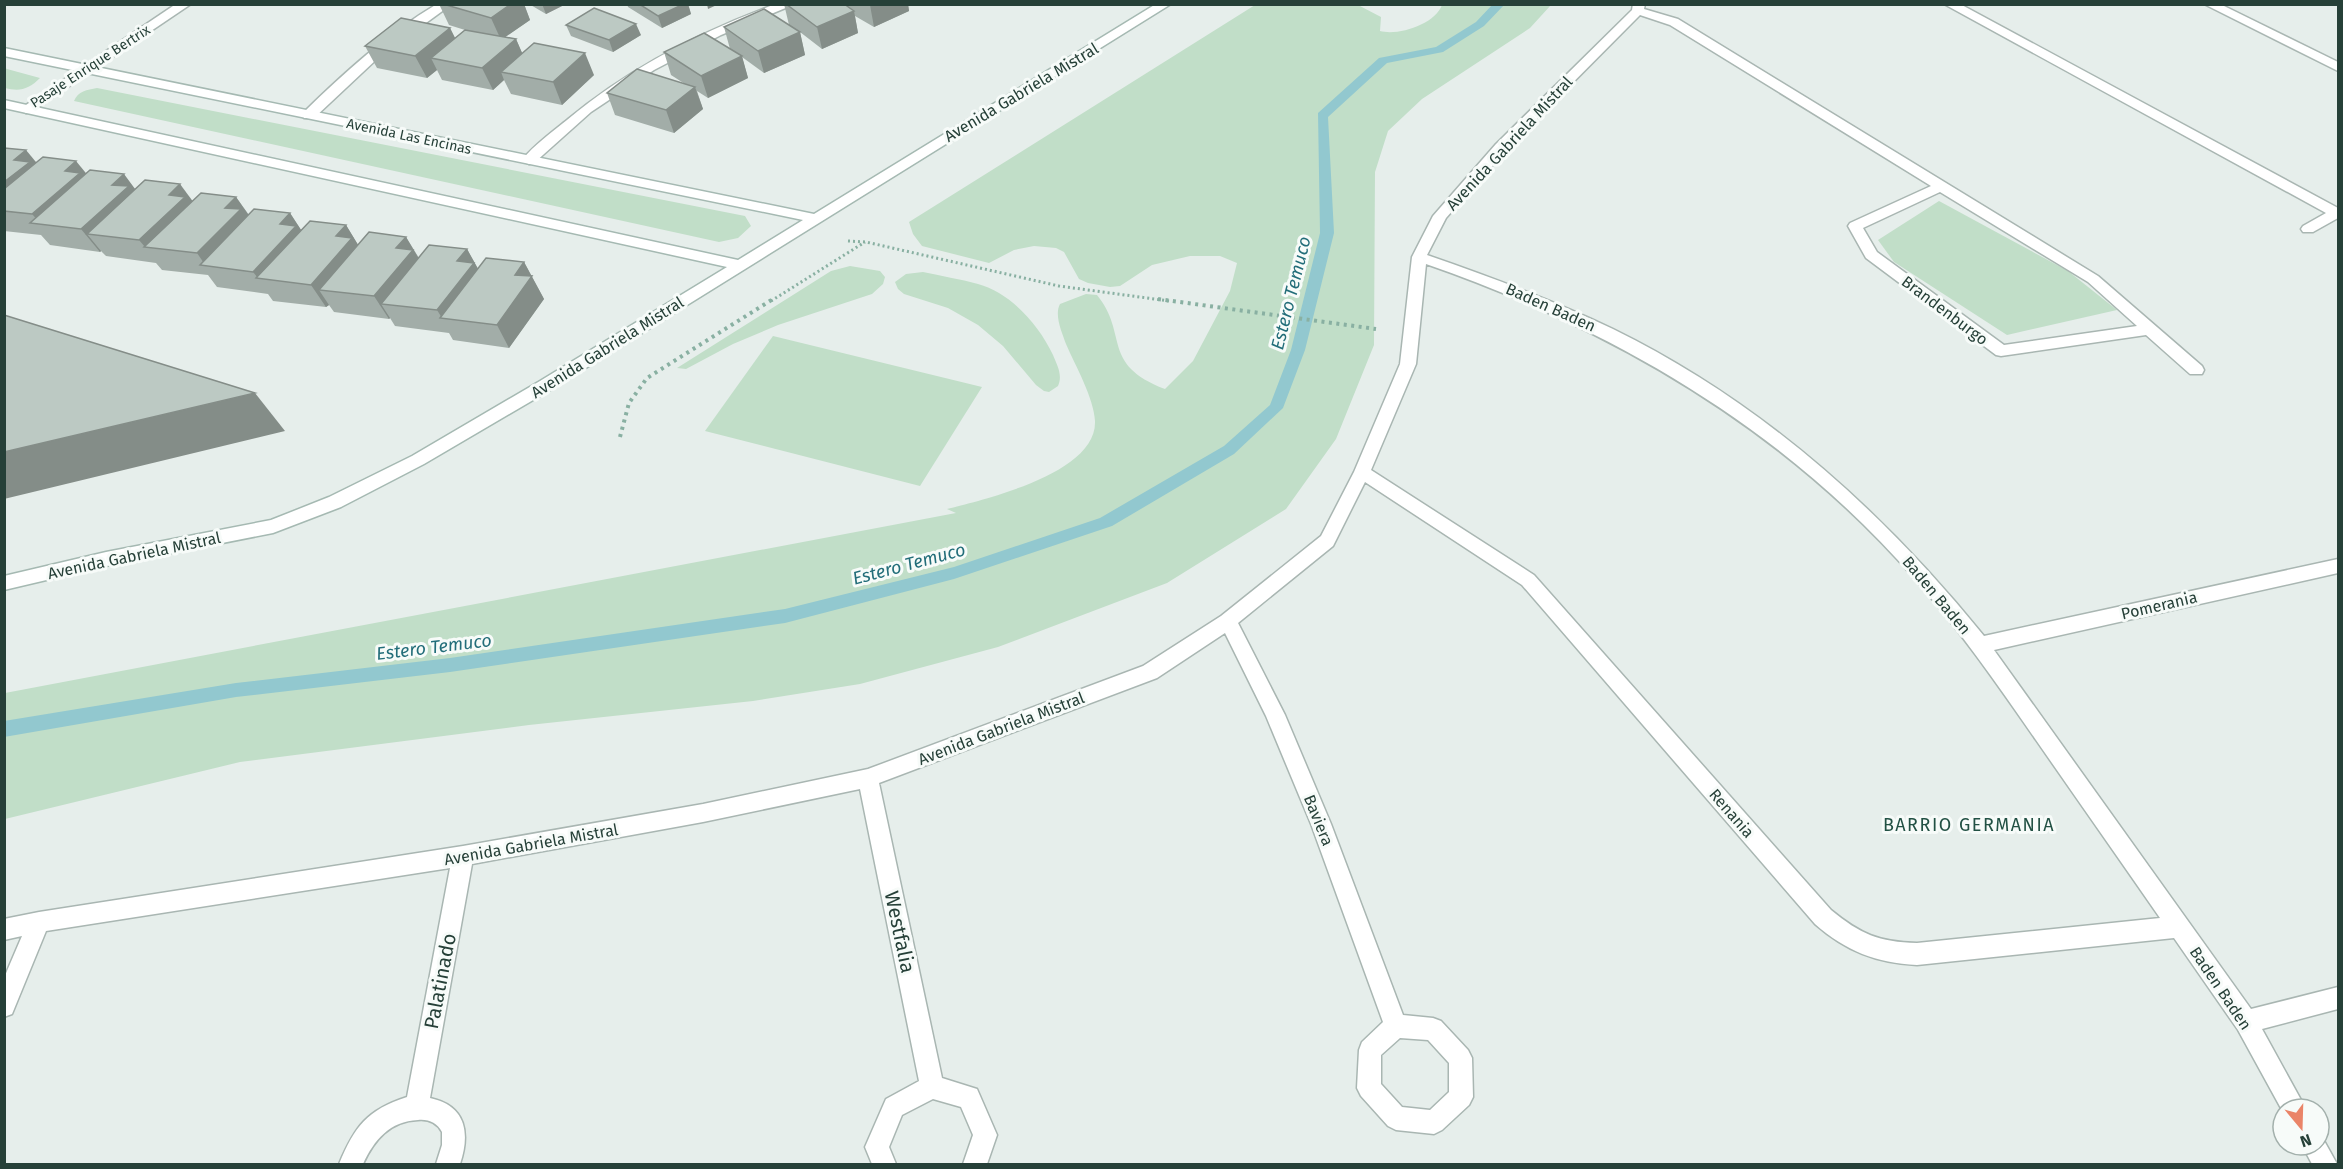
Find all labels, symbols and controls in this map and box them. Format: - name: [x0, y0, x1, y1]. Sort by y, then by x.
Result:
- street label: Pasaje Enrique Bertrix: [27, 21, 154, 112]
- street label: Avenida Gabriela Mistral: [941, 39, 1102, 146]
- street label: Avenida Gabriela Mistral: [1442, 72, 1577, 214]
- street label: Avenida Las Encinas: [345, 115, 473, 158]
- water label: Estero Temuco: [1266, 234, 1316, 352]
- street label: Brandenburgo: [1898, 272, 1992, 349]
- street label: Baden Baden: [1503, 279, 1599, 336]
- street label: Avenida Gabriela Mistral: [527, 292, 687, 402]
- street label: Avenida Gabriela Mistral: [46, 528, 223, 583]
- water label: Estero Temuco: [850, 538, 968, 590]
- street label: Baden Baden: [1898, 552, 1975, 638]
- street label: Pomerania: [2119, 588, 2199, 623]
- water label: Estero Temuco: [375, 629, 493, 665]
- street label: Avenida Gabriela Mistral: [915, 688, 1087, 769]
- street label: Renania: [1705, 785, 1758, 842]
- street label: Baviera: [1300, 792, 1337, 849]
- district label: BARRIO GERMANIA: [1883, 814, 2055, 836]
- street label: Avenida Gabriela Mistral: [443, 820, 620, 869]
- street label: Westfalia: [880, 889, 920, 975]
- street label: Palatinado: [419, 931, 461, 1031]
- street label: Baden Baden: [2186, 943, 2255, 1034]
- north arrow: [2271, 1097, 2331, 1157]
- text: N: [2298, 1130, 2314, 1151]

